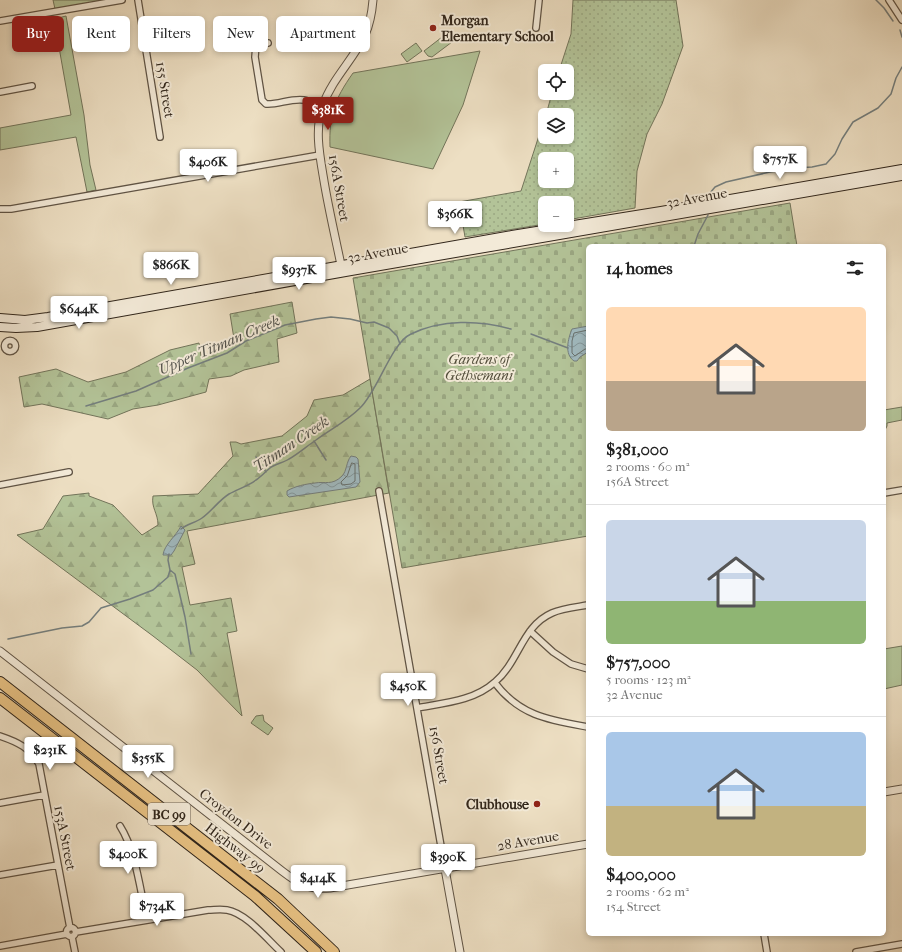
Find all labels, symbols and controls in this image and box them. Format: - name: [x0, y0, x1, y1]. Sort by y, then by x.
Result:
- place label: Morgan Elementary School: [440, 12, 554, 45]
- chip: Buy: [12, 16, 64, 52]
- chip: Rent: [72, 16, 130, 52]
- chip: Filters: [138, 16, 205, 52]
- chip: New: [213, 16, 268, 52]
- chip: Apartment: [276, 16, 370, 52]
- marker: Morgan Elementary School: [428, 23, 438, 33]
- street label: 155 Street: [152, 61, 178, 119]
- map controls: [538, 64, 574, 232]
- button: locate: [538, 64, 574, 100]
- pin: $381K: [300, 97, 356, 131]
- text: $381K: [311, 102, 345, 117]
- button: layers: [538, 108, 574, 144]
- pin: $757K: [752, 146, 808, 180]
- pin: $406K: [180, 149, 236, 183]
- text: $757K: [763, 151, 797, 166]
- button: +: [538, 152, 574, 188]
- street label: 156A Street: [325, 153, 353, 223]
- text: $406K: [189, 154, 227, 169]
- street label: 32 Avenue: [665, 184, 729, 212]
- button: −: [538, 196, 574, 232]
- pin: $366K: [427, 201, 483, 235]
- text: $366K: [437, 206, 473, 221]
- street label: 32 Avenue: [346, 239, 410, 267]
- pin: $866K: [143, 252, 199, 286]
- text: $866K: [152, 257, 190, 272]
- pin: $937K: [271, 257, 327, 291]
- icon: filters: [844, 257, 866, 279]
- text: 14 homes: [606, 258, 673, 278]
- text: $937K: [281, 262, 317, 277]
- pin: $644K: [51, 296, 107, 330]
- text: $644K: [59, 301, 99, 316]
- water label: Upper Titman Creek: [156, 311, 283, 379]
- icon: home: [700, 333, 772, 405]
- park label: Gardens of Gethsemani: [445, 351, 514, 384]
- water label: Titman Creek: [250, 412, 332, 476]
- text: $381,000: [606, 439, 669, 459]
- text: 2 rooms · 60 m²: [606, 459, 689, 474]
- text: 156A Street: [606, 474, 669, 489]
- icon: home: [700, 546, 772, 618]
- text: $757,000: [606, 652, 670, 672]
- text: 5 rooms · 123 m²: [606, 672, 691, 687]
- pin: $450K: [380, 673, 436, 707]
- text: $450K: [390, 678, 426, 693]
- text: 32 Avenue: [606, 687, 663, 702]
- street label: 156 Street: [426, 725, 452, 785]
- pin: $231K: [22, 737, 78, 771]
- text: $231K: [33, 742, 67, 757]
- pin: $355K: [120, 745, 176, 779]
- text: $355K: [131, 750, 165, 765]
- icon: home: [700, 758, 772, 830]
- street label: Croydon Drive: [196, 785, 276, 853]
- place label: Clubhouse: [466, 796, 529, 813]
- marker: Clubhouse: [532, 799, 542, 809]
- road number: BC 99: [148, 803, 190, 825]
- street label: 153A Street: [50, 804, 80, 872]
- street label: Highway 99: [201, 819, 269, 877]
- street label: 28 Avenue: [496, 827, 560, 855]
- pin: $400K: [100, 841, 156, 875]
- pin: $390K: [420, 844, 476, 878]
- text: $400K: [109, 846, 147, 861]
- text: $390K: [430, 849, 466, 864]
- text: $400,000: [606, 864, 676, 884]
- pin: $414K: [290, 865, 346, 899]
- text: $414K: [300, 870, 336, 885]
- text: 2 rooms · 62 m²: [606, 884, 689, 899]
- pin: $734K: [129, 893, 185, 927]
- text: $734K: [139, 898, 175, 913]
- text: 154 Street: [606, 899, 661, 914]

